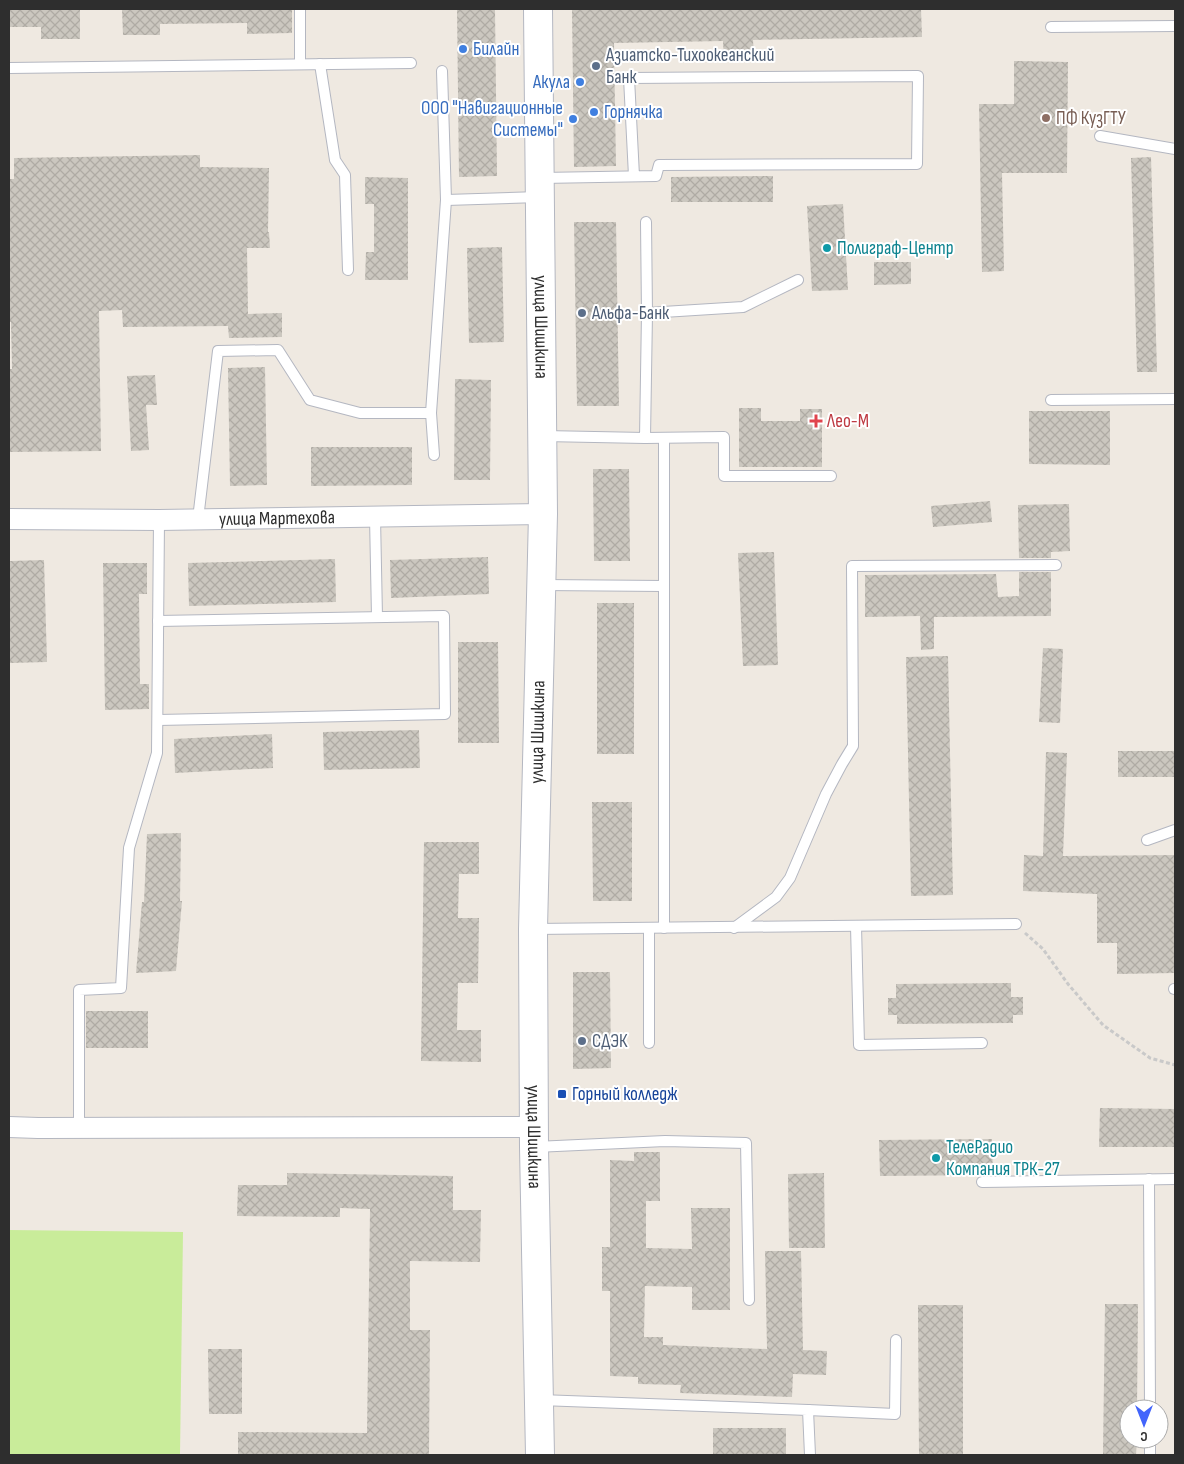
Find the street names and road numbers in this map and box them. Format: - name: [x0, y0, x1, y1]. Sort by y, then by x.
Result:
- street label: улица Шишкина: [529, 275, 553, 379]
- street label: улица Мартехова: [219, 506, 335, 531]
- street label: улица Шишкина: [526, 680, 550, 784]
- street label: улица Шишкина: [522, 1085, 546, 1189]

